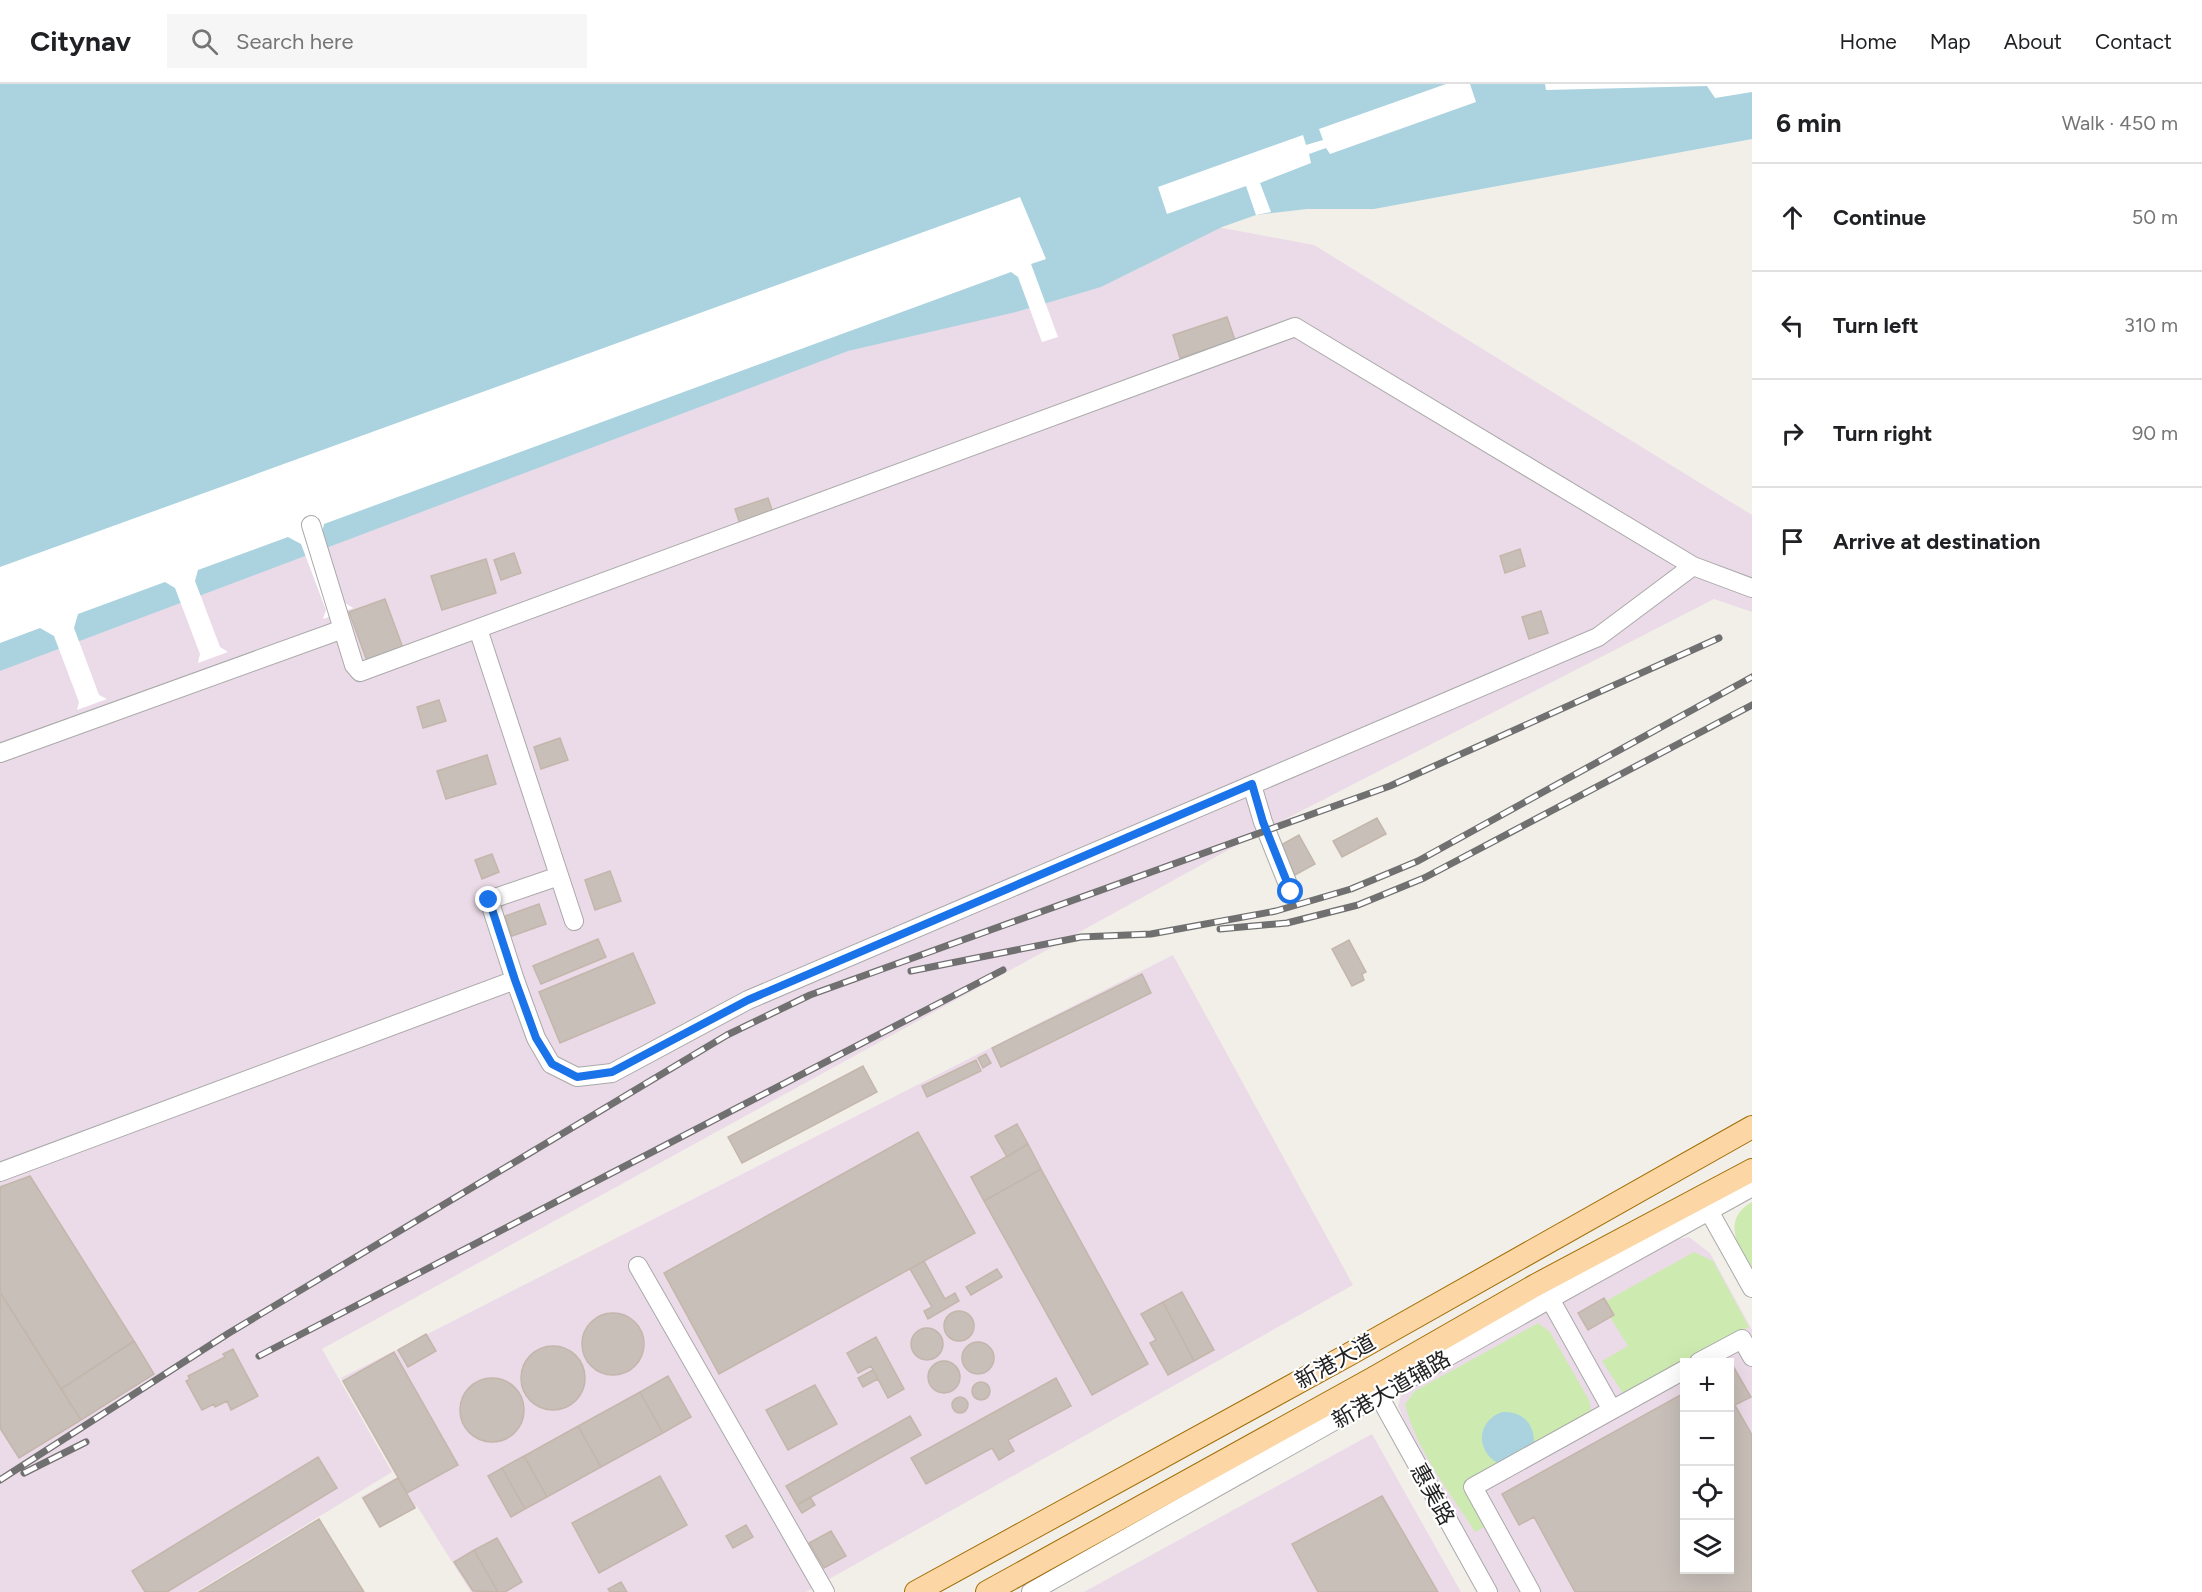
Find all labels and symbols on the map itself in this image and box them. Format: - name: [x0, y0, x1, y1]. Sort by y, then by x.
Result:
- route start: [1277, 878, 1303, 904]
- route end: [475, 886, 501, 912]
- street label: 新港大道: [1290, 1328, 1380, 1395]
- street label: 新港大道辅路: [1327, 1345, 1455, 1434]
- street label: 惠美路: [1405, 1459, 1460, 1530]

